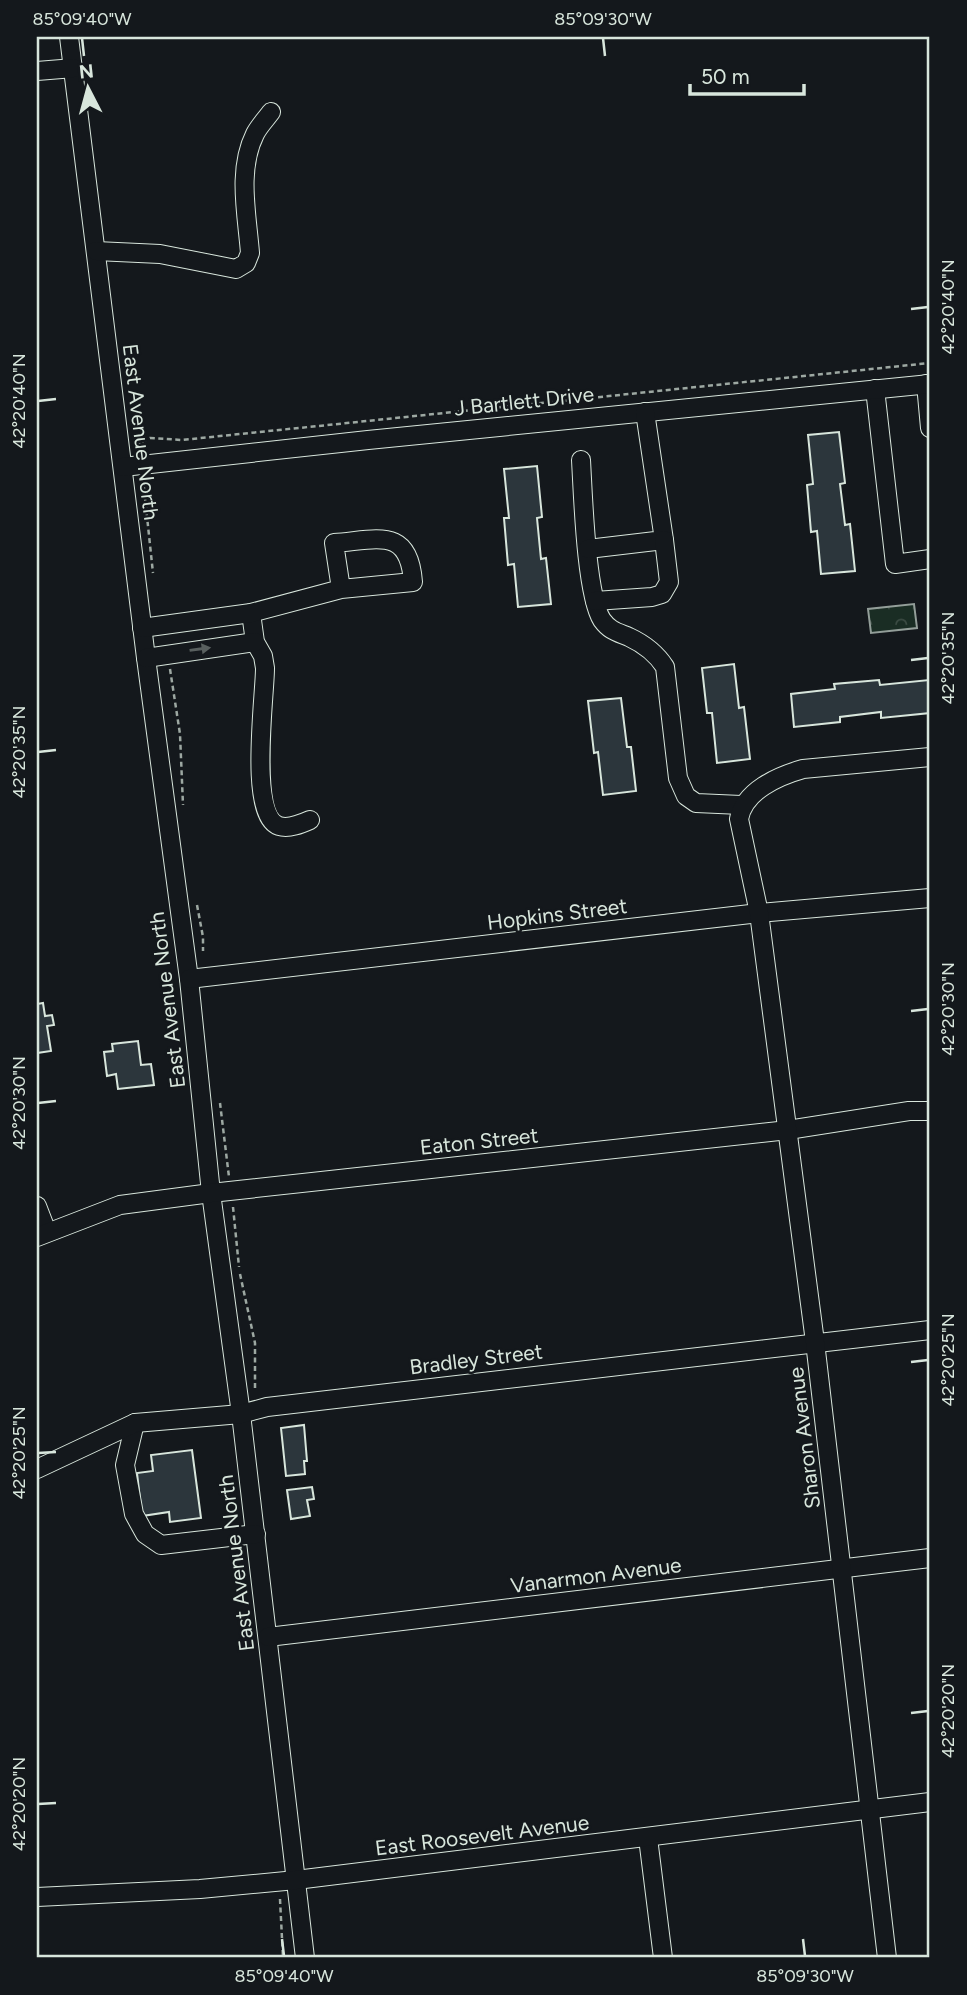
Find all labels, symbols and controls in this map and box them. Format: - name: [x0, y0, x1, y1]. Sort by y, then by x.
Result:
- text: 85°09'40"W: [32, 8, 132, 30]
- text: 85°09'30"W: [554, 8, 653, 30]
- north arrow: [52, 52, 122, 122]
- scale bar: [690, 52, 804, 96]
- text: N: [78, 59, 95, 84]
- text: 50 m: [701, 64, 750, 89]
- text: 42°20'40"N: [937, 259, 959, 355]
- street label: East Avenue North: [118, 342, 164, 522]
- text: 42°20'40"N: [8, 353, 30, 449]
- street label: J Bartlett Drive: [453, 381, 595, 421]
- text: 42°20'35"N: [937, 612, 959, 704]
- one-way arrow: [189, 644, 211, 655]
- text: 42°20'35"N: [8, 706, 30, 798]
- street label: Hopkins Street: [486, 893, 629, 935]
- street label: East Avenue North: [144, 910, 190, 1090]
- text: 42°20'30"N: [937, 962, 959, 1056]
- text: 42°20'30"N: [8, 1056, 30, 1150]
- street label: Eaton Street: [419, 1122, 539, 1160]
- text: 42°20'25"N: [937, 1313, 959, 1407]
- street label: Bradley Street: [408, 1338, 544, 1380]
- street label: Sharon Avenue: [783, 1366, 825, 1510]
- text: 42°20'25"N: [8, 1406, 30, 1500]
- street label: East Avenue North: [213, 1473, 259, 1653]
- street label: Vanarmon Avenue: [509, 1552, 683, 1598]
- text: 42°20'20"N: [937, 1664, 959, 1758]
- text: 42°20'20"N: [8, 1757, 30, 1851]
- street label: East Roosevelt Avenue: [374, 1809, 590, 1861]
- text: 85°09'40"W: [234, 1965, 334, 1987]
- text: 85°09'30"W: [756, 1965, 855, 1987]

